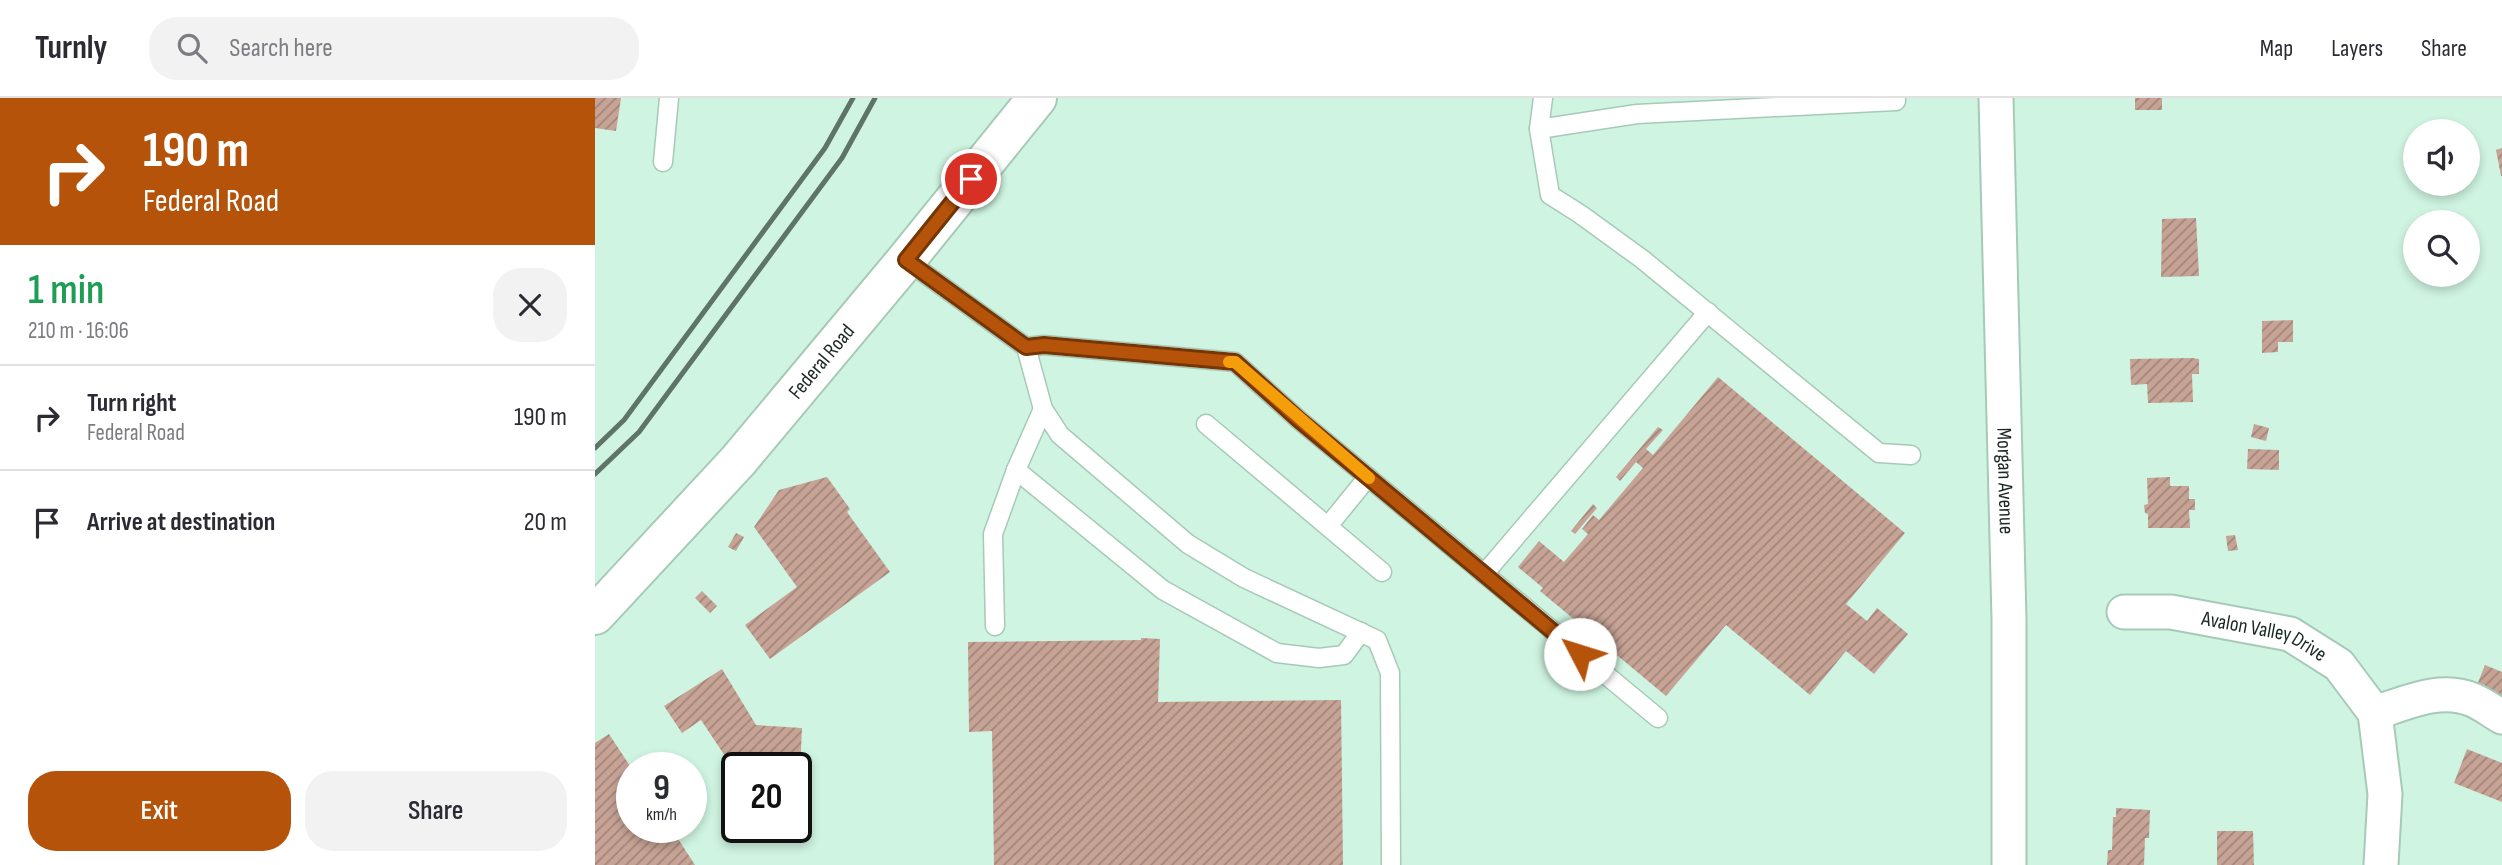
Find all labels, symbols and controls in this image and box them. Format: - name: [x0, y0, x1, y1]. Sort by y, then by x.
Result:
- search box: [149, 17, 639, 80]
- text: Turnly: [35, 28, 107, 68]
- icon: search: [173, 29, 211, 67]
- text: Search here: [229, 33, 333, 64]
- text: Map: [2260, 34, 2293, 63]
- text: Layers: [2331, 34, 2383, 63]
- text: Share: [2421, 34, 2467, 63]
- map controls: [2403, 119, 2480, 287]
- button: sound: [2403, 119, 2480, 196]
- text: 190 m: [143, 122, 249, 181]
- icon: right: [28, 126, 119, 217]
- pin: [941, 149, 1001, 209]
- icon: arrive: [952, 160, 990, 198]
- text: Federal Road: [143, 182, 279, 221]
- button: search: [2403, 210, 2480, 287]
- text: 1 min: [28, 265, 104, 316]
- button: close: [493, 268, 567, 342]
- text: 210 m · 16:06: [28, 317, 129, 345]
- street label: Federal Road: [783, 319, 860, 404]
- text: Turn right: [87, 388, 176, 419]
- icon: right: [28, 399, 66, 437]
- text: 190 m: [514, 402, 567, 433]
- text: Federal Road: [87, 419, 185, 447]
- street label: Morgan Avenue: [1991, 427, 2019, 535]
- icon: arrive: [28, 504, 66, 542]
- text: Arrive at destination: [87, 507, 275, 538]
- text: 20 m: [524, 507, 567, 538]
- street label: Avalon Valley Drive: [2199, 606, 2331, 667]
- position arrow: [1543, 617, 1617, 691]
- speed limit sign: 20: [721, 752, 812, 843]
- text: 9: [653, 767, 670, 810]
- button: Exit: [28, 771, 291, 851]
- button: Share: [305, 771, 567, 851]
- text: km/h: [646, 804, 677, 825]

